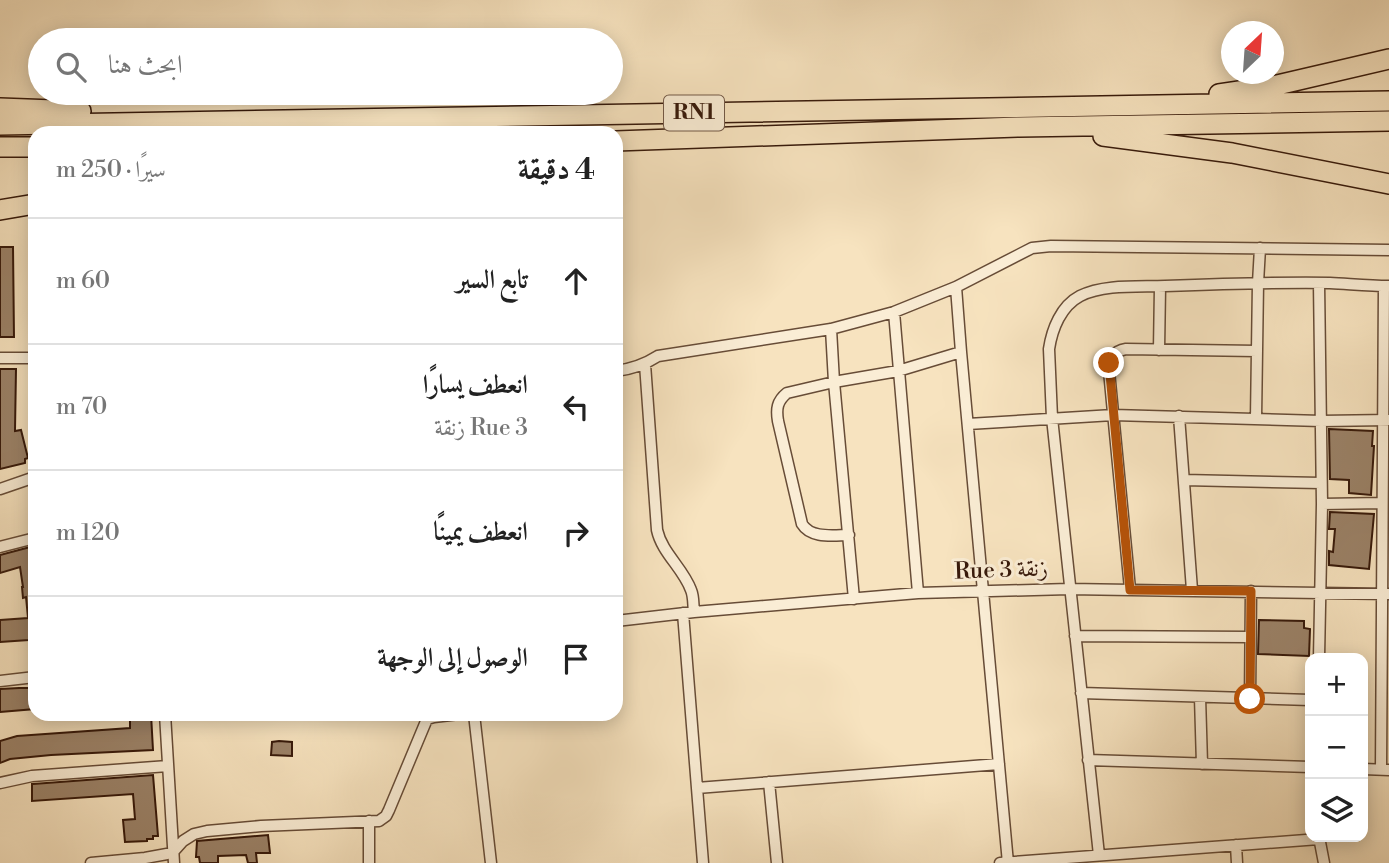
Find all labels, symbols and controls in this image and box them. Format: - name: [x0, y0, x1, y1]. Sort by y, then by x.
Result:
- north arrow: [1221, 21, 1284, 84]
- search box: [28, 28, 623, 105]
- icon: search: [52, 48, 90, 86]
- text: ابحث هنا: [108, 49, 183, 81]
- road number: RN1: [664, 96, 724, 130]
- text: 4 دقيقة: [518, 151, 595, 189]
- text: سيرًا · 250 m: [56, 156, 166, 184]
- icon: ahead: [557, 262, 595, 300]
- text: تابع السير: [456, 264, 528, 296]
- text: 60 m: [56, 267, 110, 295]
- route end: [1093, 347, 1124, 378]
- text: انعطف يسارًا: [423, 369, 528, 401]
- icon: left: [557, 388, 595, 426]
- text: 70 m: [56, 393, 107, 421]
- text: Rue 3 زنقة: [434, 414, 528, 442]
- icon: right: [557, 514, 595, 552]
- text: انعطف يمينًا: [433, 516, 528, 548]
- text: 120 m: [56, 519, 120, 547]
- street label: Rue 3 زنقة: [954, 554, 1048, 586]
- icon: arrive: [557, 640, 595, 678]
- text: الوصول إلى الوجهة: [377, 642, 528, 674]
- map controls: [1305, 653, 1368, 842]
- button: +: [1305, 653, 1368, 716]
- route start: [1234, 683, 1265, 714]
- button: −: [1305, 716, 1368, 779]
- button: layers: [1305, 779, 1368, 842]

